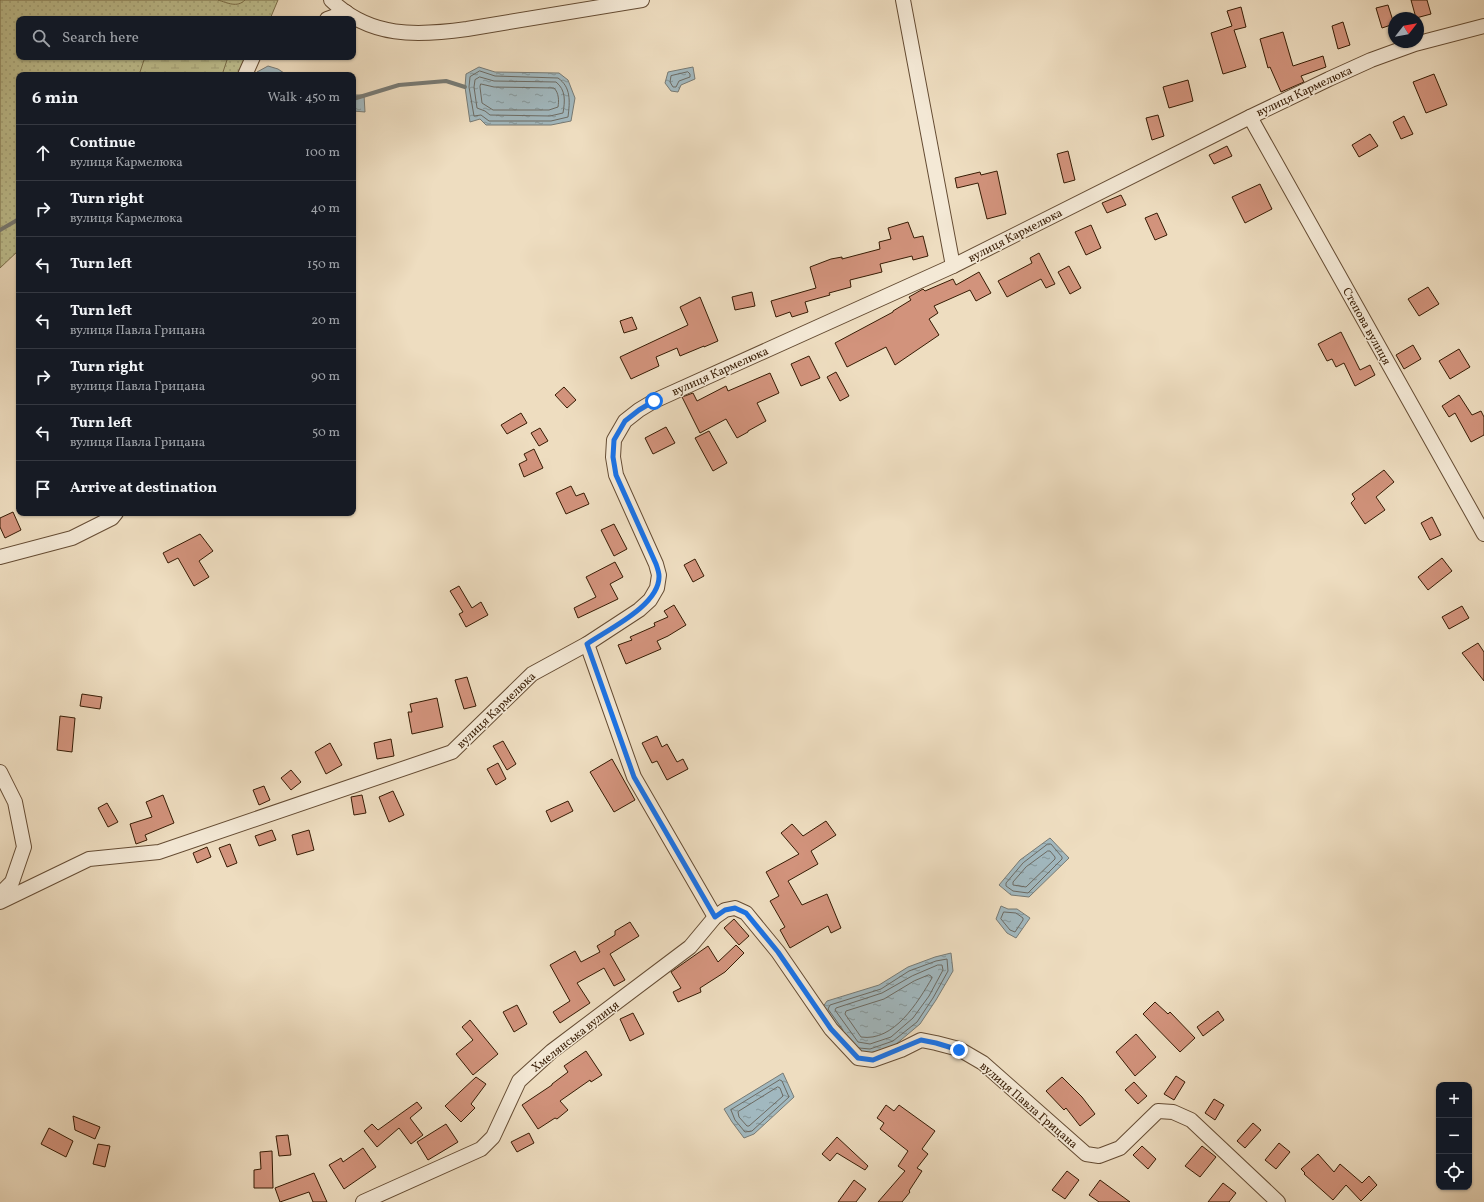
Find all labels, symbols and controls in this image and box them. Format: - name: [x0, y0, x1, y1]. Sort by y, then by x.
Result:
- north arrow: [1388, 12, 1424, 48]
- search box: [16, 16, 356, 60]
- icon: search: [30, 27, 52, 49]
- text: Search here: [62, 28, 139, 49]
- street label: вулиця Кармелюка: [1254, 63, 1355, 121]
- text: 6 min: [32, 87, 78, 110]
- text: Walk · 450 m: [267, 89, 340, 107]
- text: Continue: [70, 133, 135, 154]
- icon: ahead: [32, 142, 54, 164]
- text: 100 m: [305, 144, 340, 162]
- text: вулиця Кармелюка: [70, 154, 183, 172]
- text: Turn right: [70, 189, 144, 210]
- icon: right: [32, 198, 54, 220]
- text: 40 m: [311, 200, 340, 218]
- street label: вулиця Кармелюка: [965, 205, 1065, 267]
- text: вулиця Кармелюка: [70, 210, 183, 228]
- icon: left: [32, 254, 54, 276]
- text: Turn left: [70, 254, 132, 275]
- text: 150 m: [307, 256, 340, 274]
- street label: Степова вулиця: [1338, 285, 1394, 368]
- text: Turn left: [70, 301, 132, 322]
- icon: left: [32, 310, 54, 332]
- text: 20 m: [311, 312, 340, 330]
- text: вулиця Павла Грицана: [70, 322, 205, 340]
- street label: вулиця Кармелюка: [670, 343, 771, 400]
- text: Turn right: [70, 357, 144, 378]
- icon: right: [32, 366, 54, 388]
- text: 90 m: [311, 368, 340, 386]
- text: вулиця Павла Грицана: [70, 378, 205, 396]
- route start: [645, 392, 663, 410]
- text: Turn left: [70, 413, 132, 434]
- icon: left: [32, 422, 54, 444]
- text: 50 m: [312, 424, 340, 442]
- text: вулиця Павла Грицана: [70, 434, 205, 452]
- icon: arrive: [32, 478, 54, 500]
- text: Arrive at destination: [70, 478, 217, 499]
- street label: вулиця Кармелюка: [454, 669, 540, 753]
- street label: Хмелянська вулиця: [528, 997, 623, 1076]
- route end: [950, 1041, 968, 1059]
- street label: вулиця Павла Грицана: [976, 1059, 1081, 1153]
- map controls: [1436, 1082, 1472, 1190]
- button: +: [1436, 1082, 1472, 1118]
- button: −: [1436, 1118, 1472, 1154]
- button: locate: [1436, 1154, 1472, 1190]

